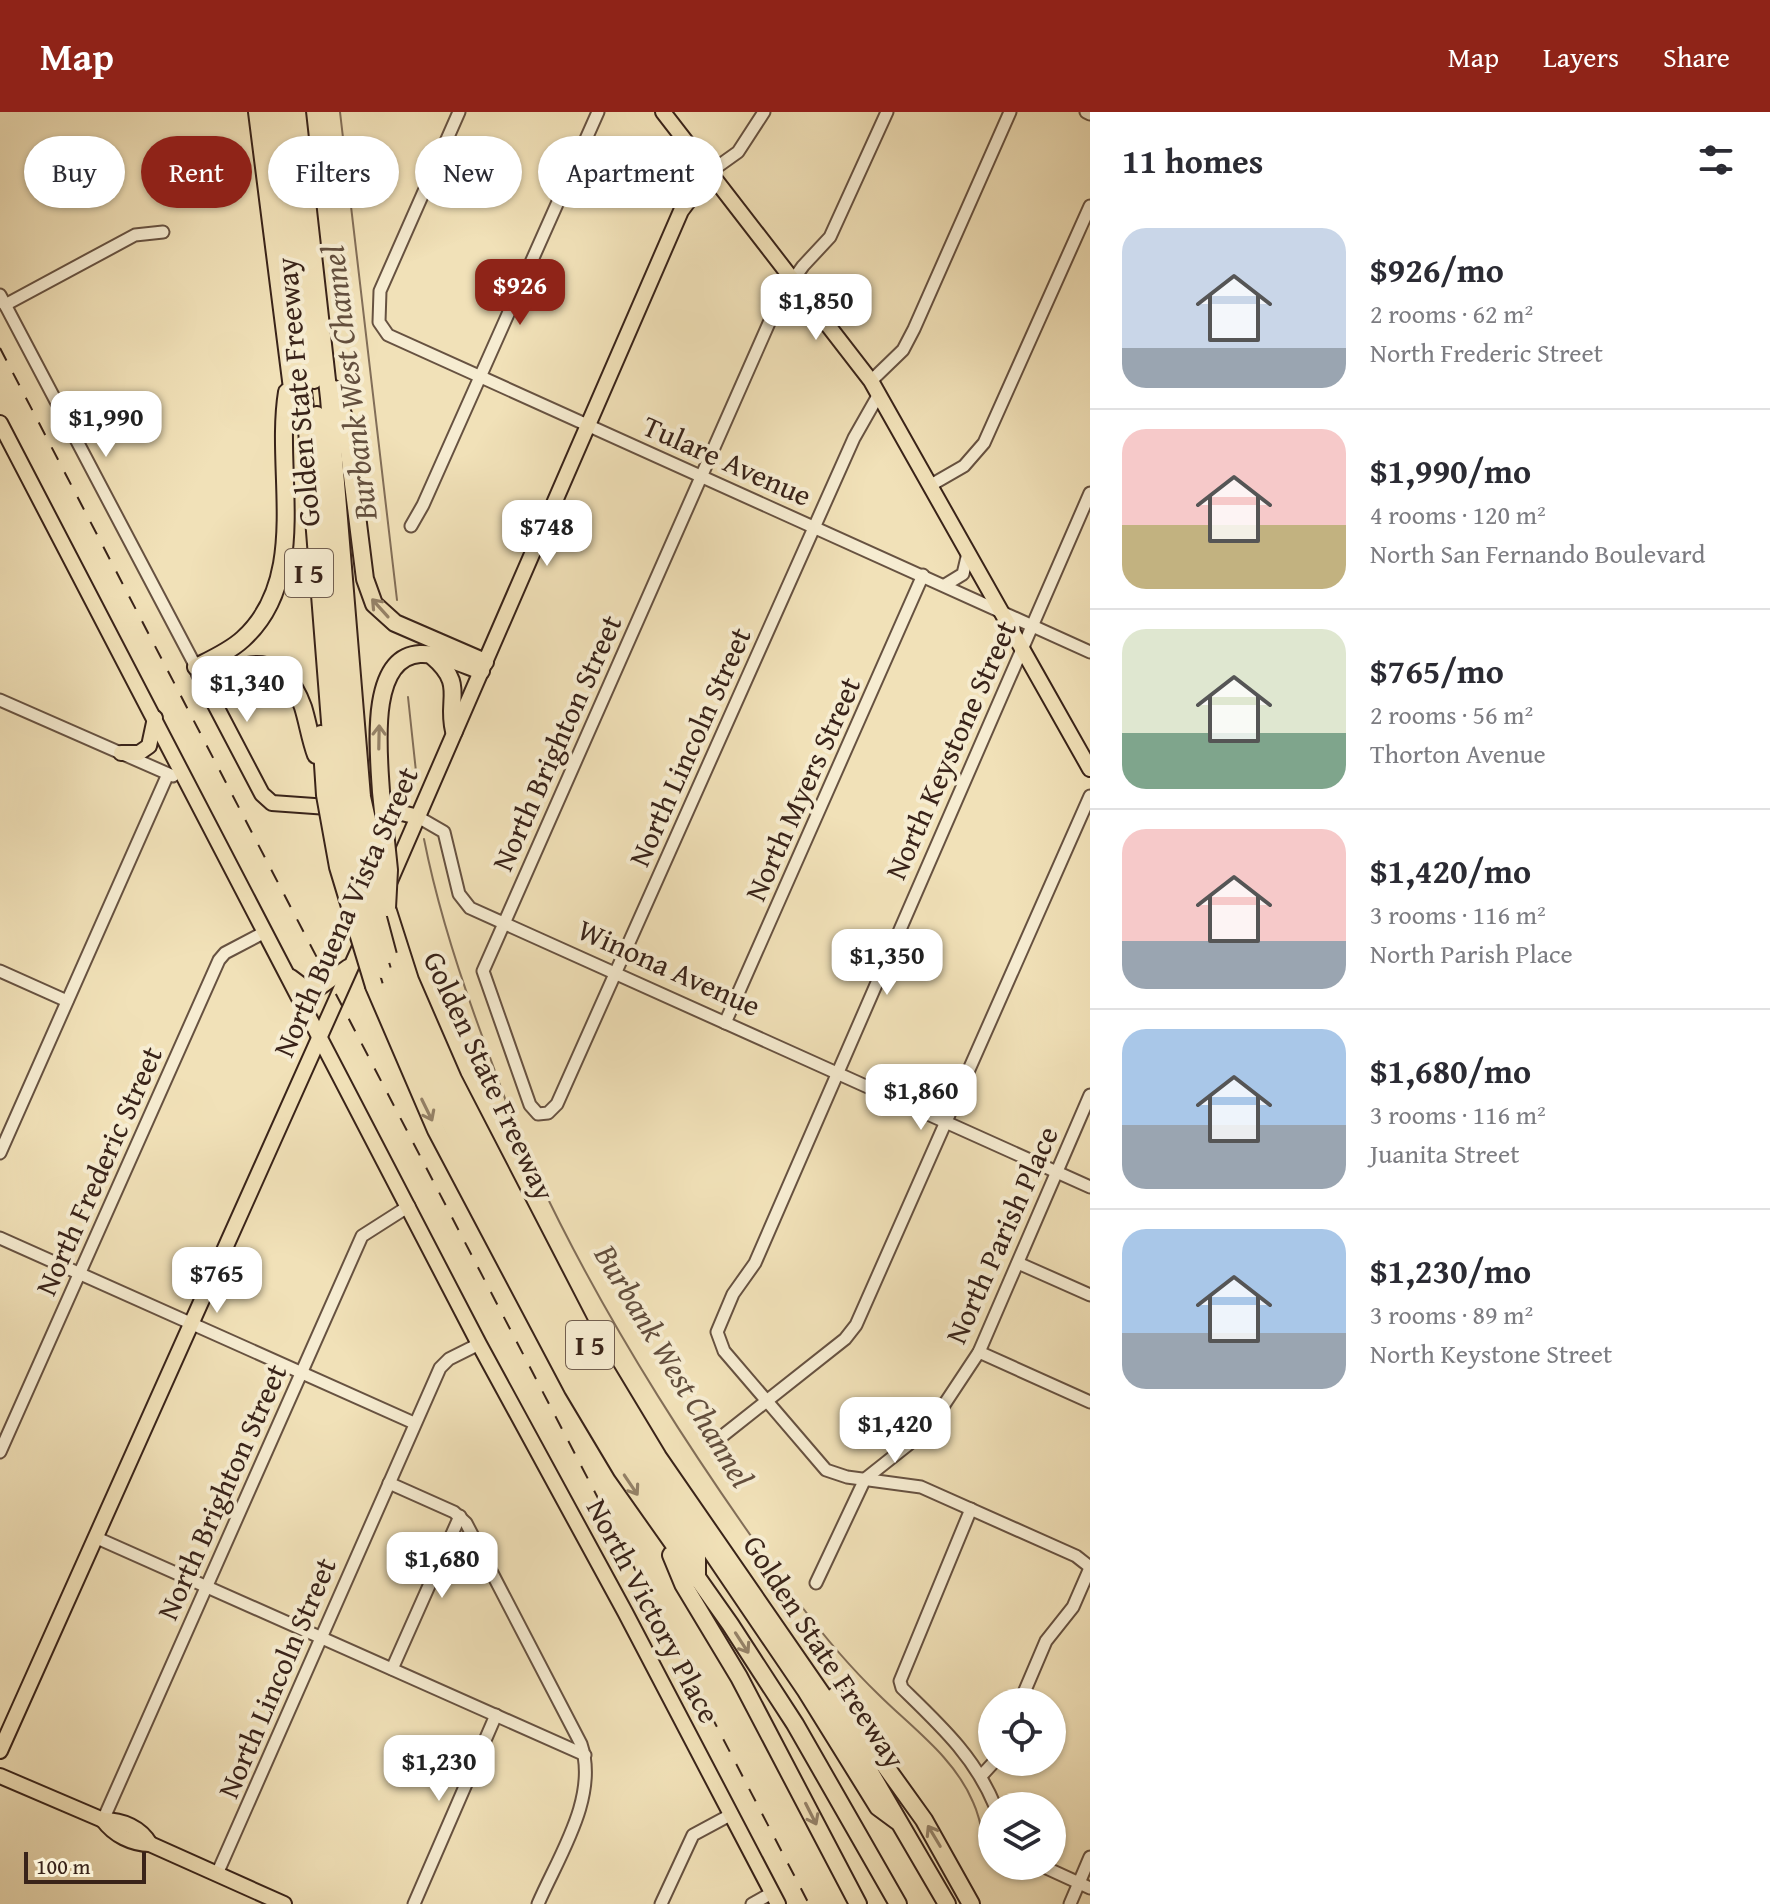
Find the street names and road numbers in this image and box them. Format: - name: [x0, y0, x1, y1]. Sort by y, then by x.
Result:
- street label: Golden State Freeway: [263, 255, 331, 529]
- street label: Tulare Avenue: [636, 403, 819, 517]
- road number: I 5: [285, 549, 333, 597]
- street label: North Brighton Street: [480, 607, 633, 878]
- street label: North Keystone Street: [873, 613, 1027, 886]
- street label: North Lincoln Street: [617, 620, 762, 873]
- street label: North Myers Street: [733, 669, 871, 908]
- street label: North Buena Vista Street: [261, 759, 429, 1064]
- street label: Winona Avenue: [571, 907, 768, 1027]
- street label: Golden State Freeway: [413, 944, 567, 1207]
- street label: North Frederic Street: [23, 1039, 173, 1302]
- street label: North Parish Place: [933, 1119, 1069, 1350]
- road number: I 5: [566, 1321, 614, 1369]
- street label: North Brighton Street: [145, 1356, 298, 1627]
- street label: North Victory Place: [576, 1490, 732, 1731]
- street label: Golden State Freeway: [733, 1526, 917, 1777]
- street label: North Lincoln Street: [206, 1550, 347, 1805]

